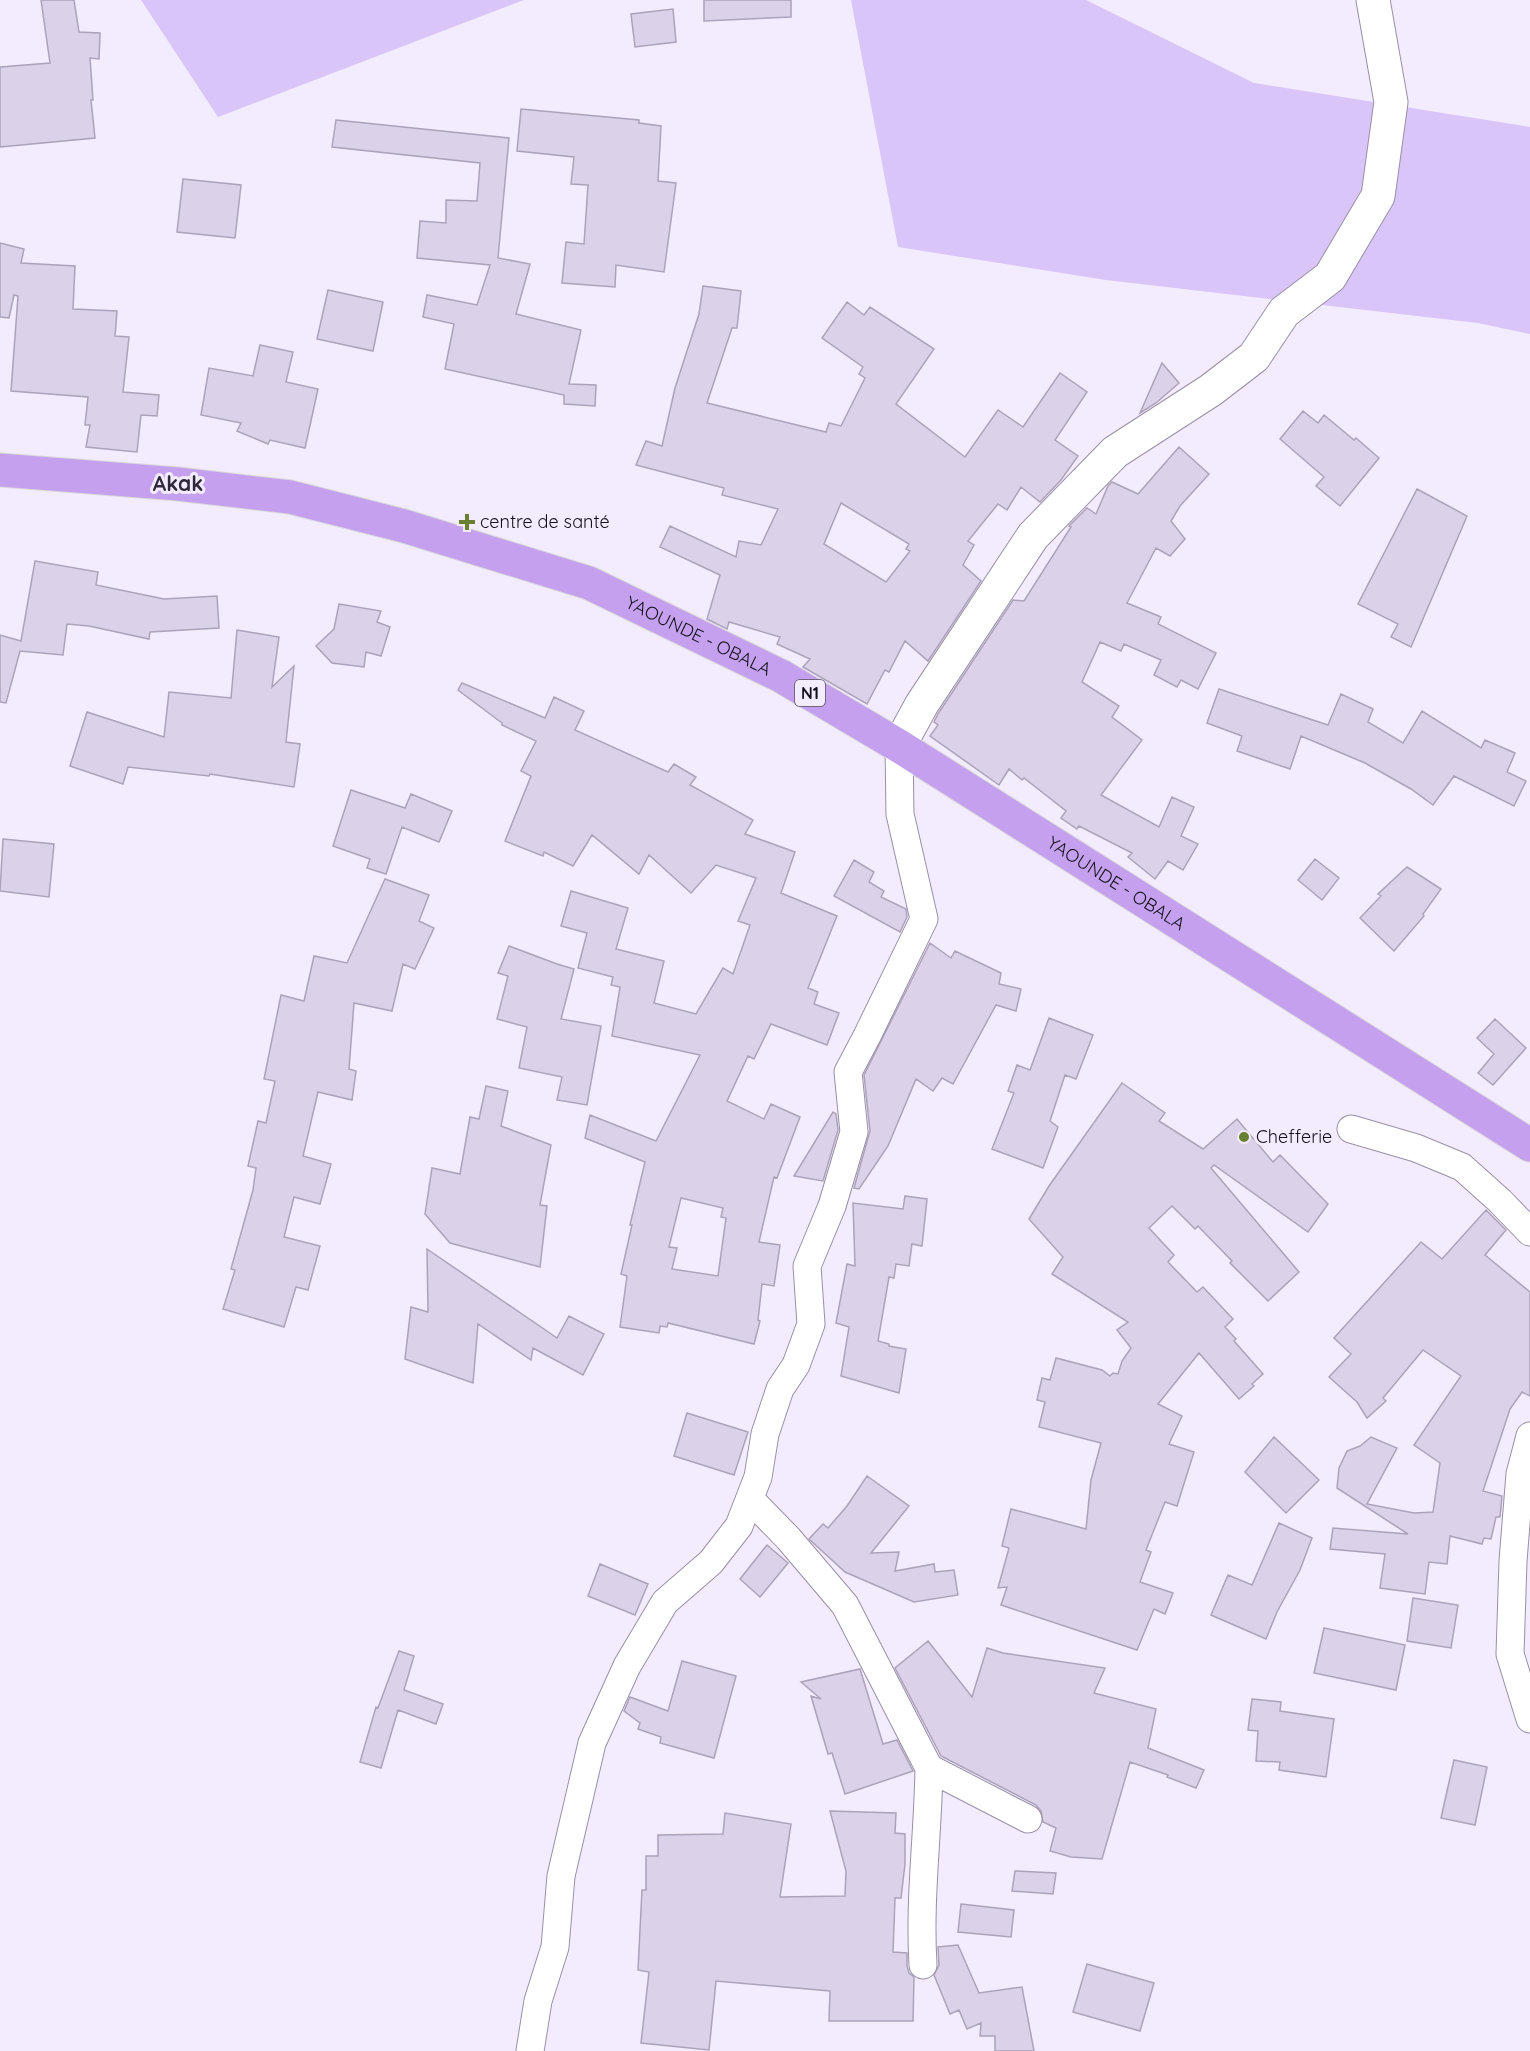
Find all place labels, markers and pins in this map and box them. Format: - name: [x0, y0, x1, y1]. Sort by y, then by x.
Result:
- place label: centre de santé: [480, 510, 610, 533]
- marker: centre de santé: [458, 513, 476, 531]
- place label: Chefferie: [1256, 1125, 1332, 1148]
- marker: Chefferie: [1237, 1130, 1251, 1144]

